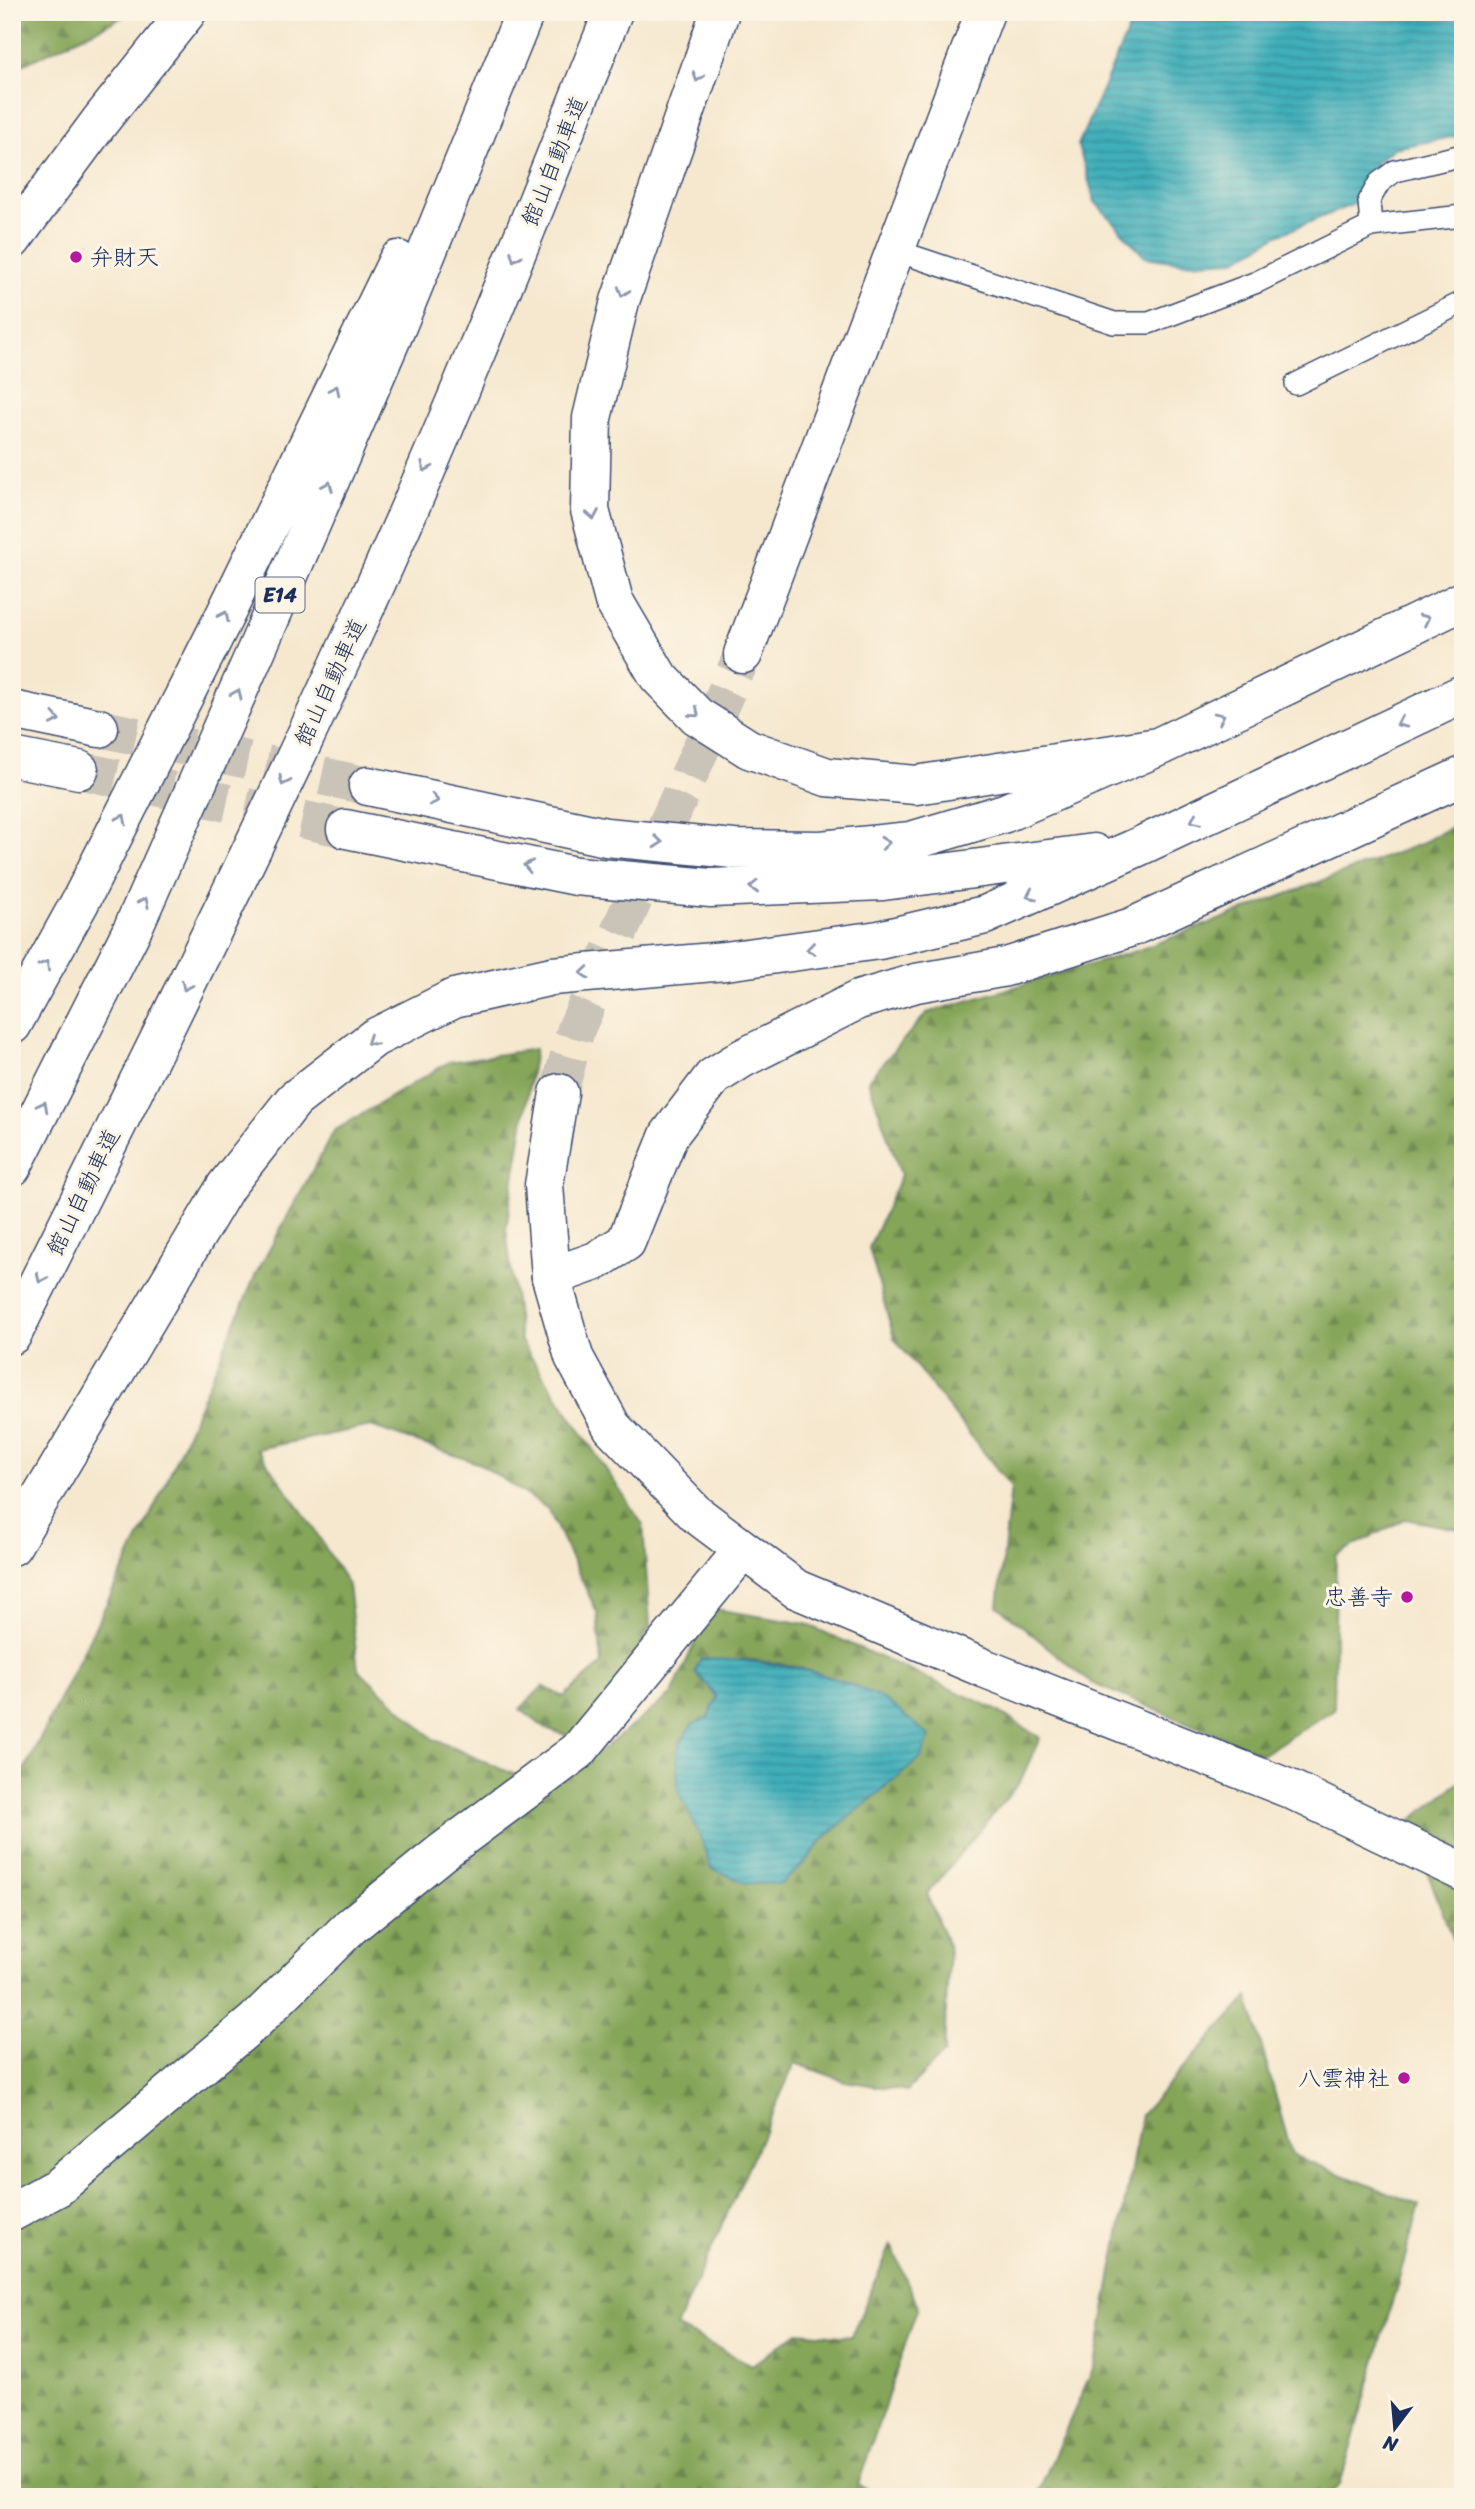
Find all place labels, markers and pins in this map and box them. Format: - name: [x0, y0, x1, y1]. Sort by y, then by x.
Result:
- place label: 弁財天: [90, 237, 159, 278]
- marker: 弁財天: [68, 249, 84, 265]
- place label: 忠善寺: [1324, 1577, 1393, 1618]
- marker: 忠善寺: [1399, 1589, 1415, 1605]
- place label: 八雲神社: [1298, 2058, 1390, 2099]
- marker: 八雲神社: [1396, 2070, 1412, 2086]

